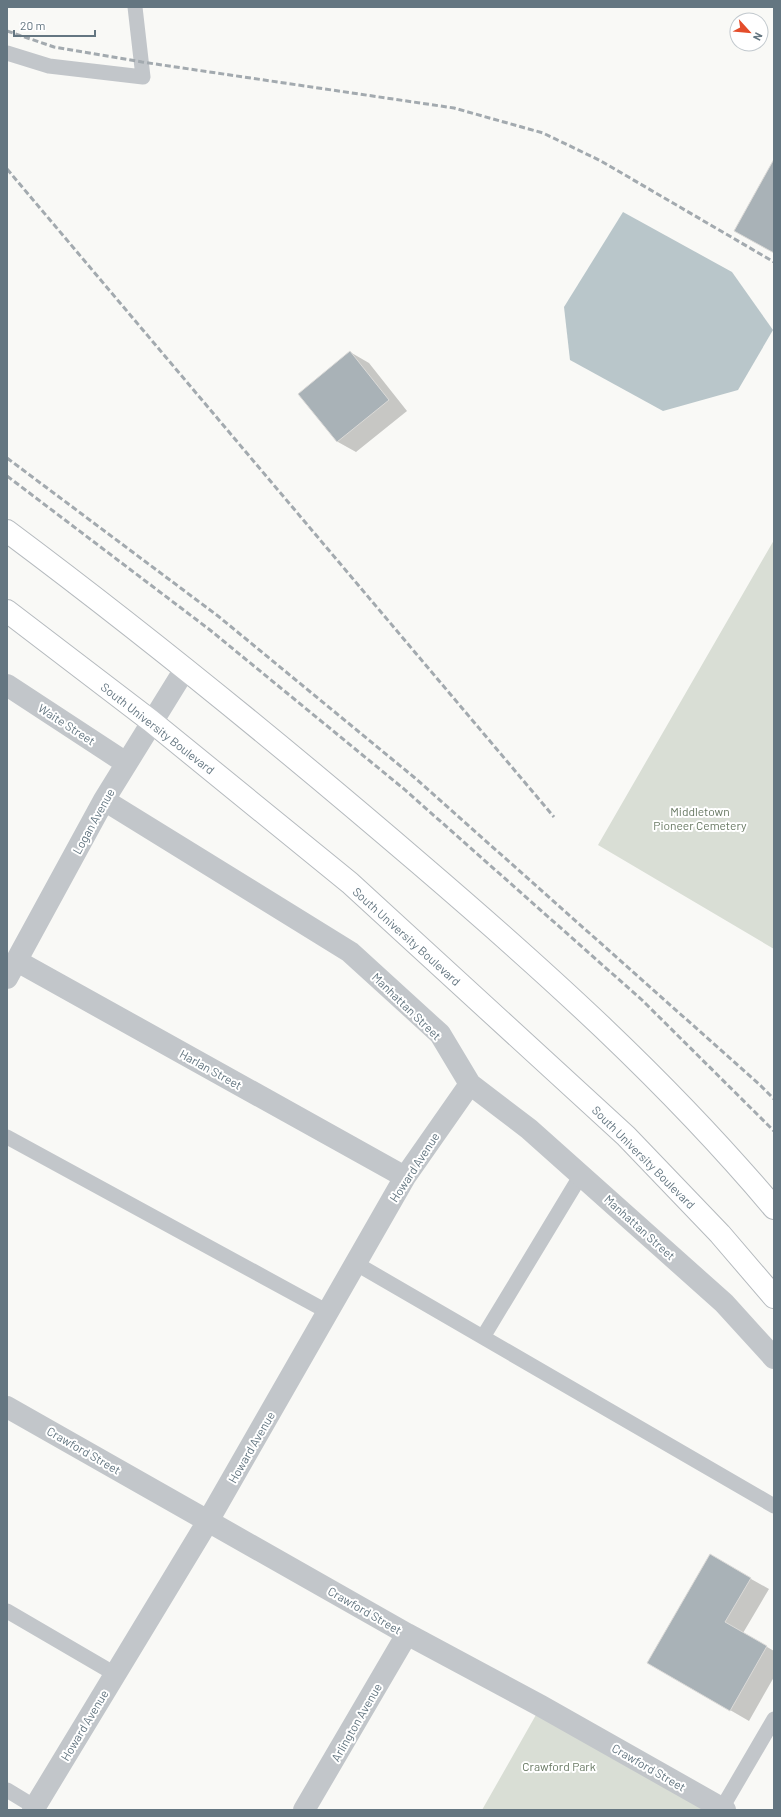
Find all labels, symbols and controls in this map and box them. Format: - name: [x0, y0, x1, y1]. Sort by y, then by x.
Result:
- scale bar: [14, 12, 95, 38]
- north arrow: [729, 12, 769, 52]
- text: 20 m: [20, 18, 46, 32]
- text: N: [751, 31, 766, 43]
- street label: South University Boulevard: [99, 679, 217, 777]
- street label: Waite Street: [36, 700, 98, 748]
- street label: Logan Avenue: [69, 786, 117, 856]
- park label: Middletown Pioneer Cemetery: [653, 804, 747, 832]
- street label: South University Boulevard: [350, 884, 464, 988]
- street label: Manhattan Street: [370, 970, 444, 1042]
- street label: Harlan Street: [177, 1046, 245, 1092]
- street label: South University Boulevard: [590, 1103, 698, 1211]
- street label: Howard Avenue: [386, 1130, 442, 1204]
- street label: Manhattan Street: [602, 1192, 678, 1262]
- street label: Howard Avenue: [225, 1409, 277, 1485]
- street label: Crawford Street: [45, 1423, 123, 1477]
- street label: Crawford Street: [326, 1583, 404, 1637]
- street label: Arlington Avenue: [328, 1680, 384, 1764]
- street label: Howard Avenue: [57, 1687, 111, 1763]
- street label: Crawford Street: [610, 1740, 688, 1794]
- park label: Crawford Park: [522, 1759, 596, 1773]

